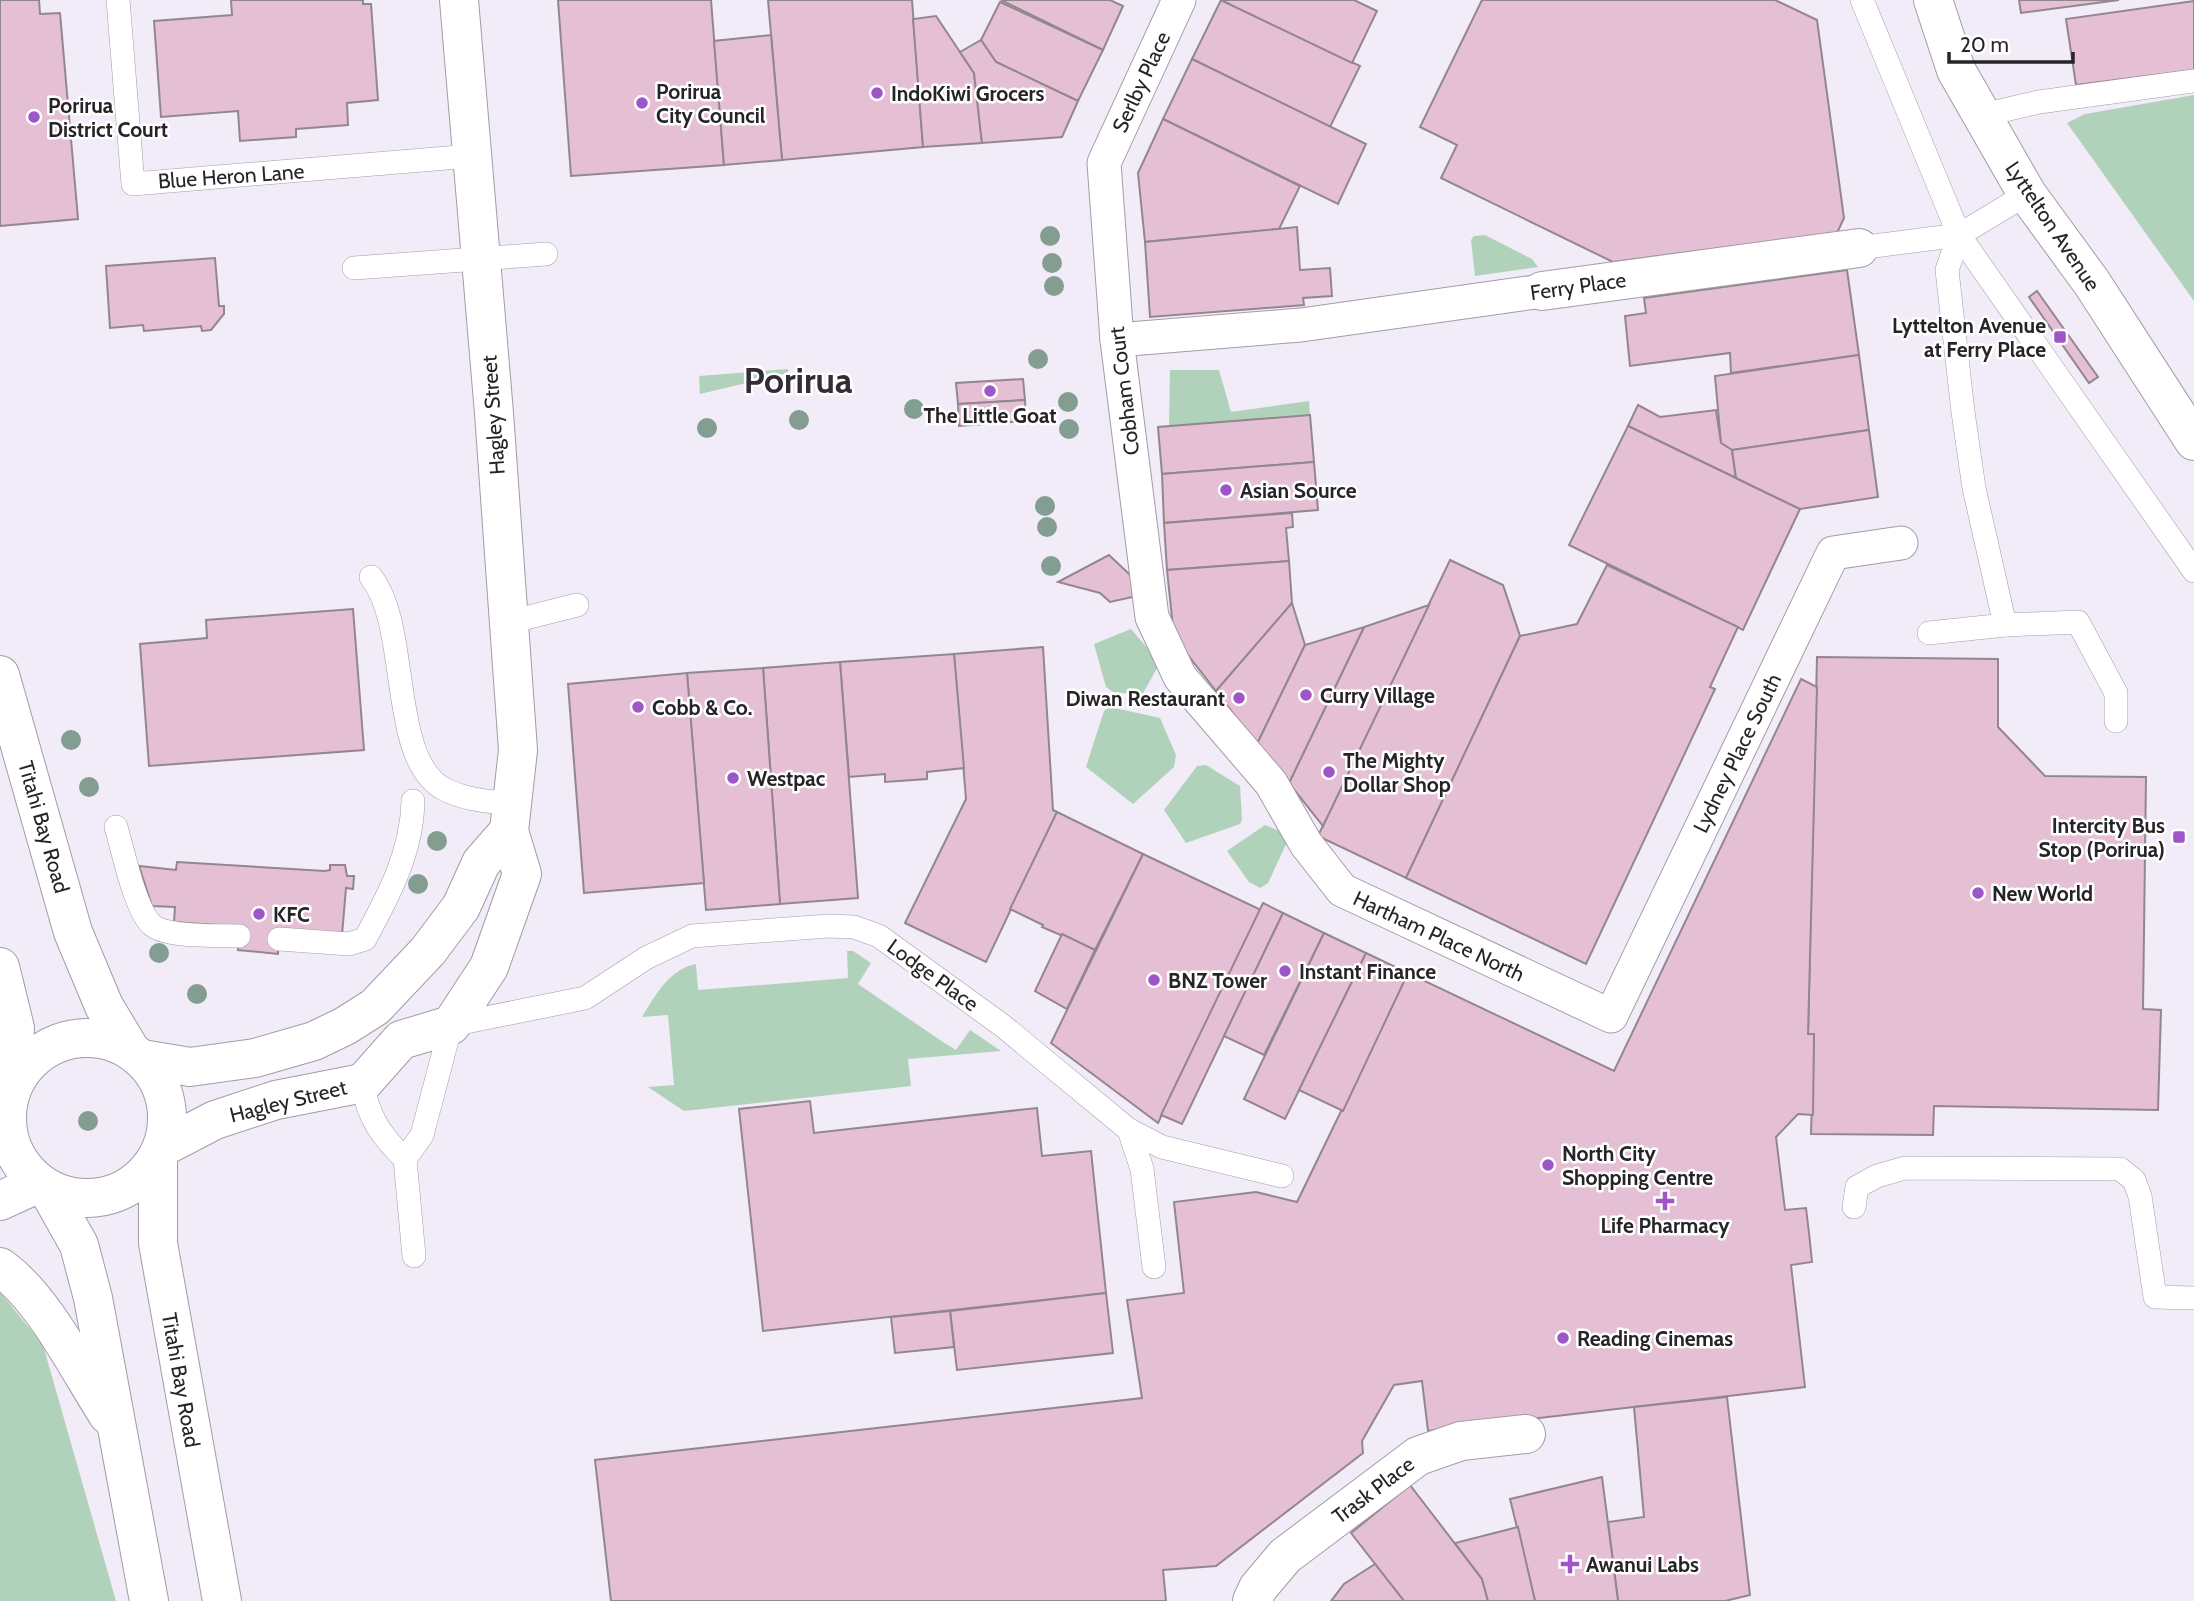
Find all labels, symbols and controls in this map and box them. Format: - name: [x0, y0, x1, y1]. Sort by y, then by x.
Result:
- scale bar: [1949, 21, 2073, 65]
- street label: Serlby Place: [1107, 27, 1175, 136]
- text: 20 m: [1960, 32, 2009, 57]
- place label: Porirua City Council: [656, 79, 766, 128]
- place label: IndoKiwi Grocers: [891, 81, 1044, 106]
- marker: IndoKiwi Grocers: [869, 85, 885, 101]
- place label: Porirua District Court: [48, 93, 168, 142]
- marker: Porirua City Council: [634, 95, 650, 111]
- marker: Porirua District Court: [26, 109, 42, 125]
- street label: Lyttelton Avenue: [2000, 156, 2106, 296]
- street label: Blue Heron Lane: [157, 158, 305, 194]
- street label: Ferry Place: [1528, 267, 1628, 305]
- place label: Lyttelton Avenue at Ferry Place: [1892, 313, 2046, 362]
- street label: Cobham Court: [1104, 325, 1144, 457]
- marker: Lyttelton Avenue at Ferry Place: [2052, 329, 2068, 345]
- street label: Hagley Street: [476, 354, 510, 476]
- district label: Porirua: [744, 359, 853, 402]
- marker: The Little Goat: [982, 383, 998, 399]
- place label: The Little Goat: [924, 403, 1056, 428]
- place label: Asian Source: [1240, 478, 1357, 503]
- marker: Asian Source: [1218, 482, 1234, 498]
- street label: Lydney Place South: [1688, 669, 1786, 837]
- place label: Curry Village: [1320, 683, 1435, 708]
- place label: Diwan Restaurant: [1065, 686, 1225, 711]
- marker: Curry Village: [1298, 687, 1314, 703]
- marker: Diwan Restaurant: [1231, 690, 1247, 706]
- place label: Cobb & Co.: [652, 695, 752, 720]
- marker: Cobb & Co.: [630, 699, 646, 715]
- place label: The Mighty Dollar Shop: [1343, 748, 1451, 797]
- street label: Titahi Bay Road: [13, 758, 75, 896]
- marker: The Mighty Dollar Shop: [1321, 764, 1337, 780]
- place label: Westpac: [747, 766, 826, 791]
- marker: Westpac: [725, 770, 741, 786]
- place label: Intercity Bus Stop (Porirua): [2039, 813, 2165, 862]
- marker: Intercity Bus Stop (Porirua): [2171, 829, 2187, 845]
- place label: New World: [1992, 881, 2093, 906]
- street label: Hartham Place North: [1349, 885, 1529, 987]
- marker: New World: [1970, 885, 1986, 901]
- place label: KFC: [273, 902, 310, 927]
- marker: KFC: [251, 906, 267, 922]
- street label: Lodge Place: [883, 934, 984, 1017]
- place label: Instant Finance: [1299, 959, 1436, 984]
- marker: Instant Finance: [1277, 963, 1293, 979]
- place label: BNZ Tower: [1168, 968, 1267, 993]
- marker: BNZ Tower: [1146, 972, 1162, 988]
- street label: Hagley Street: [227, 1074, 349, 1128]
- place label: North City Shopping Centre: [1562, 1141, 1713, 1190]
- marker: North City Shopping Centre: [1540, 1157, 1556, 1173]
- marker: Life Pharmacy: [1657, 1193, 1673, 1209]
- place label: Life Pharmacy: [1600, 1213, 1730, 1238]
- street label: Titahi Bay Road: [157, 1311, 205, 1449]
- place label: Reading Cinemas: [1577, 1326, 1733, 1351]
- marker: Reading Cinemas: [1555, 1330, 1571, 1346]
- street label: Trask Place: [1327, 1451, 1419, 1529]
- place label: Awanui Labs: [1586, 1552, 1699, 1577]
- marker: Awanui Labs: [1560, 1554, 1580, 1574]

